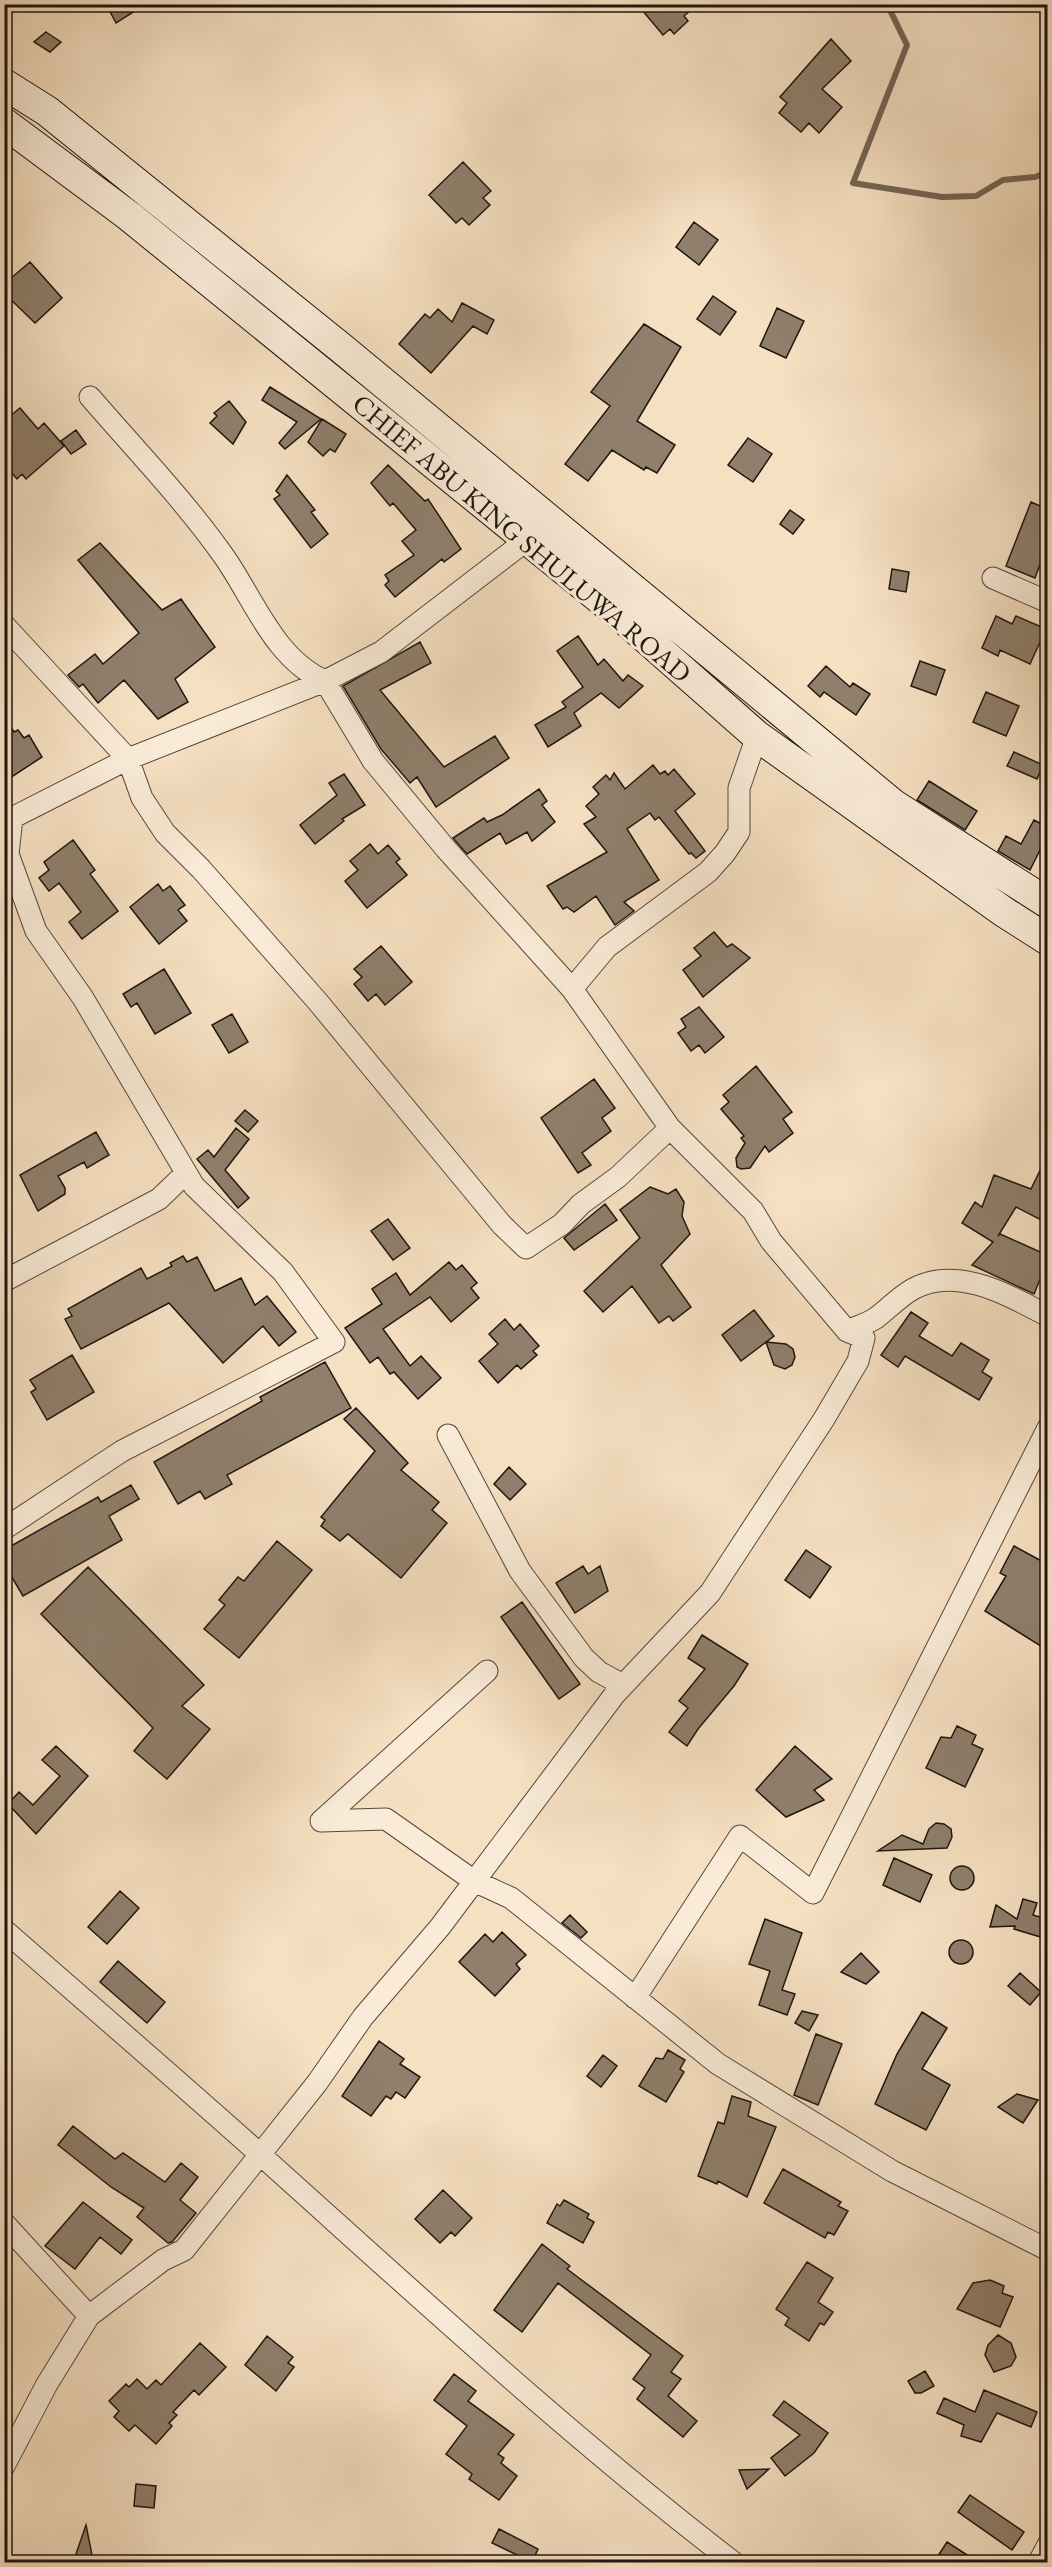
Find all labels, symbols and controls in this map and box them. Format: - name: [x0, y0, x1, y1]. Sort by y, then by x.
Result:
- street label: CHIEF ABU KING SHULUWA ROAD: [345, 386, 699, 690]

